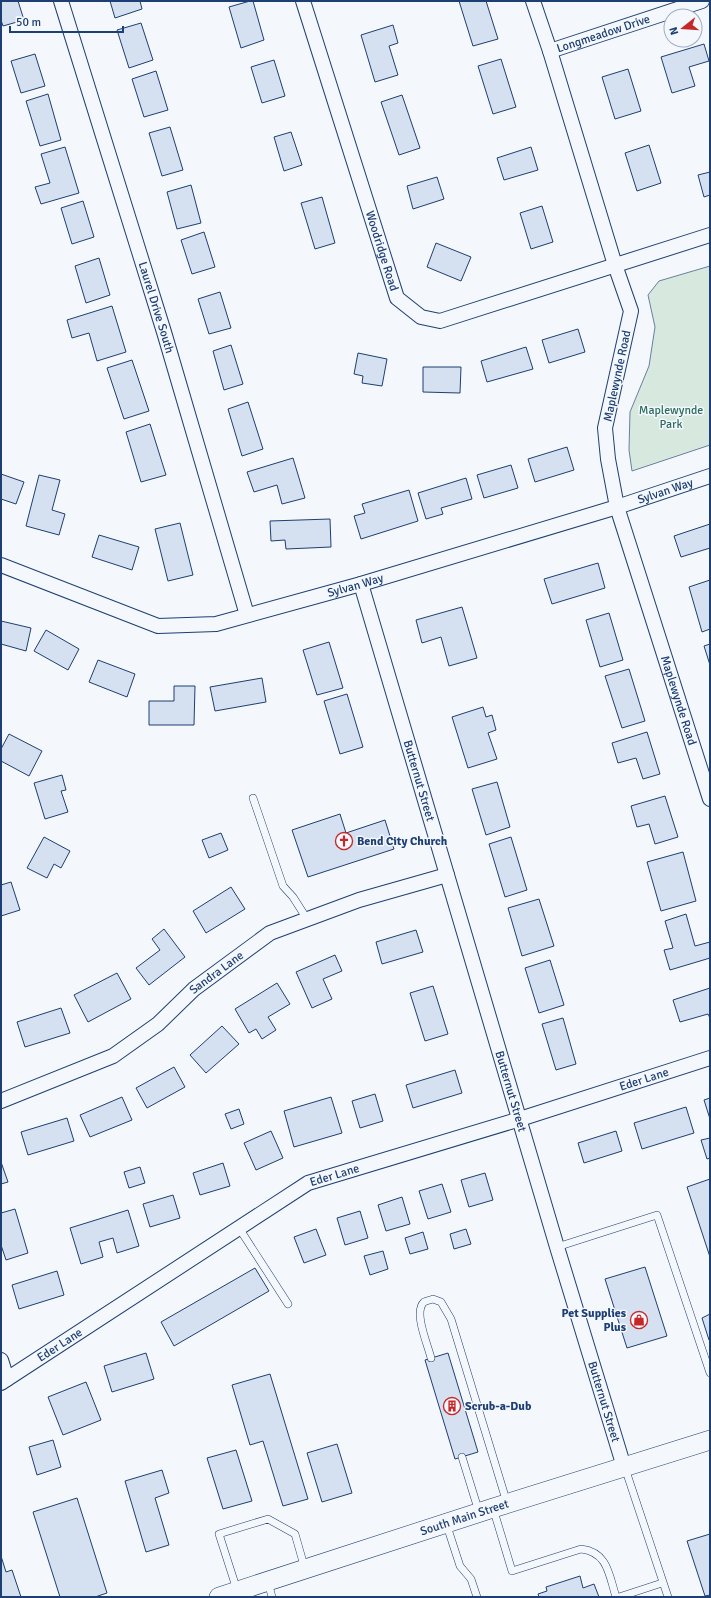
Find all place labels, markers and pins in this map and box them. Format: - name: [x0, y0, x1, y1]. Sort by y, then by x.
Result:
- church icon: Bend City Church: [334, 831, 354, 851]
- place label: Bend City Church: [357, 834, 448, 849]
- place label: Pet Supplies Plus: [561, 1306, 627, 1335]
- shop icon: Pet Supplies Plus: [629, 1310, 649, 1330]
- building icon: Scrub-a-Dub: [442, 1396, 462, 1416]
- place label: Scrub-a-Dub: [465, 1399, 532, 1414]

